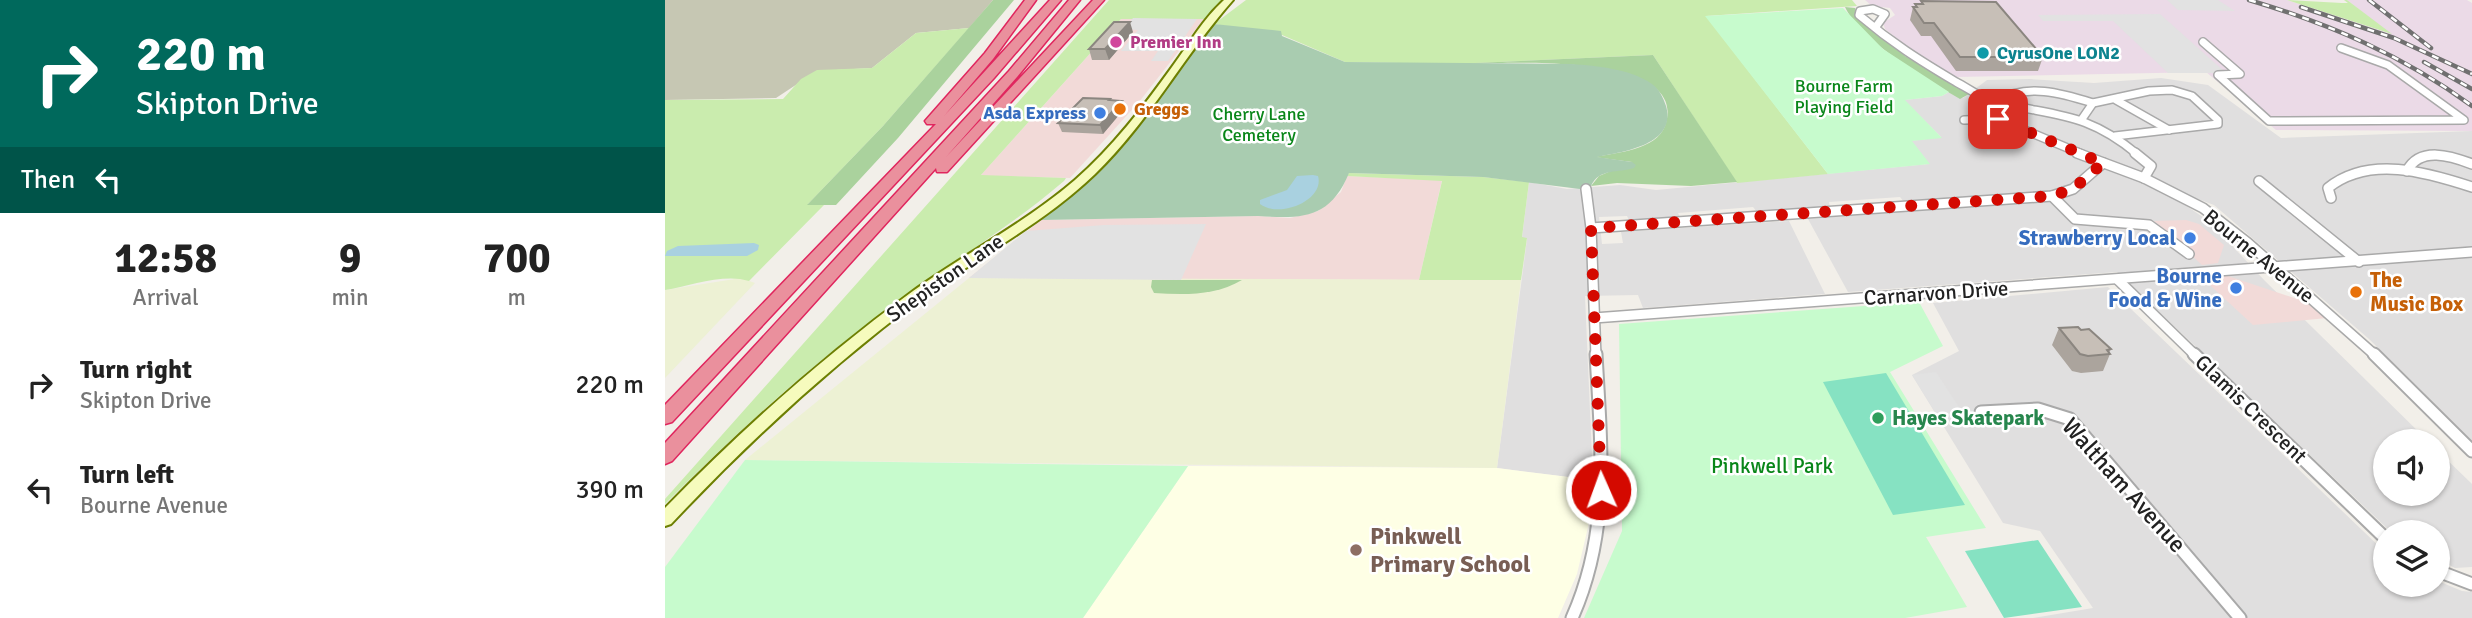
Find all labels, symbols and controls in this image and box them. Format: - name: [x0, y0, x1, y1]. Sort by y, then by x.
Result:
- text: 220 m: [136, 24, 266, 84]
- icon: right: [21, 28, 112, 119]
- place label: Premier Inn: [1130, 31, 1222, 53]
- marker: Premier Inn: [1108, 34, 1124, 50]
- place label: CyrusOne LON2: [1997, 42, 2120, 64]
- marker: CyrusOne LON2: [1975, 45, 1991, 61]
- park label: Bourne Farm Playing Field: [1794, 75, 1894, 118]
- text: Skipton Drive: [136, 84, 319, 123]
- pin: [1968, 89, 2028, 149]
- place label: Greggs: [1134, 98, 1189, 120]
- icon: arrive: [1979, 100, 2017, 138]
- marker: Greggs: [1112, 101, 1128, 117]
- place label: Asda Express: [983, 102, 1086, 124]
- park label: Cherry Lane Cemetery: [1213, 103, 1305, 146]
- marker: Asda Express: [1092, 105, 1108, 121]
- icon: left: [89, 161, 127, 199]
- text: Then: [21, 164, 75, 196]
- street label: Bourne Avenue: [2198, 203, 2320, 309]
- place label: Strawberry Local: [2019, 225, 2176, 251]
- street label: Shepiston Lane: [881, 228, 1009, 328]
- marker: Strawberry Local: [2182, 230, 2198, 246]
- text: 12:58: [114, 233, 217, 284]
- text: 9: [339, 233, 361, 284]
- text: 700: [483, 233, 551, 284]
- place label: Bourne Food & Wine: [2108, 263, 2222, 313]
- place label: The Music Box: [2370, 267, 2464, 317]
- street label: Carnarvon Drive: [1863, 275, 2009, 311]
- marker: Bourne Food & Wine: [2228, 280, 2244, 296]
- text: Arrival: [133, 283, 199, 312]
- text: min: [331, 283, 369, 312]
- text: m: [508, 283, 526, 312]
- marker: The Music Box: [2348, 284, 2364, 300]
- street label: Glamis Crescent: [2190, 349, 2312, 469]
- text: Turn right: [80, 354, 192, 386]
- icon: right: [21, 366, 59, 404]
- text: 220 m: [575, 369, 644, 401]
- text: Skipton Drive: [80, 386, 211, 415]
- place label: Hayes Skatepark: [1892, 405, 2044, 431]
- marker: Hayes Skatepark: [1870, 410, 1886, 426]
- street label: Waltham Avenue: [2055, 411, 2193, 559]
- map controls: [2373, 429, 2450, 597]
- button: sound: [2373, 429, 2450, 506]
- position arrow: [1564, 453, 1638, 527]
- park label: Pinkwell Park: [1711, 453, 1834, 479]
- text: Turn left: [80, 459, 174, 491]
- icon: left: [21, 471, 59, 509]
- text: 390 m: [575, 474, 644, 506]
- text: Bourne Avenue: [80, 491, 228, 520]
- button: layers: [2373, 520, 2450, 597]
- place label: Pinkwell Primary School: [1370, 521, 1531, 579]
- marker: Pinkwell Primary School: [1348, 542, 1364, 558]

